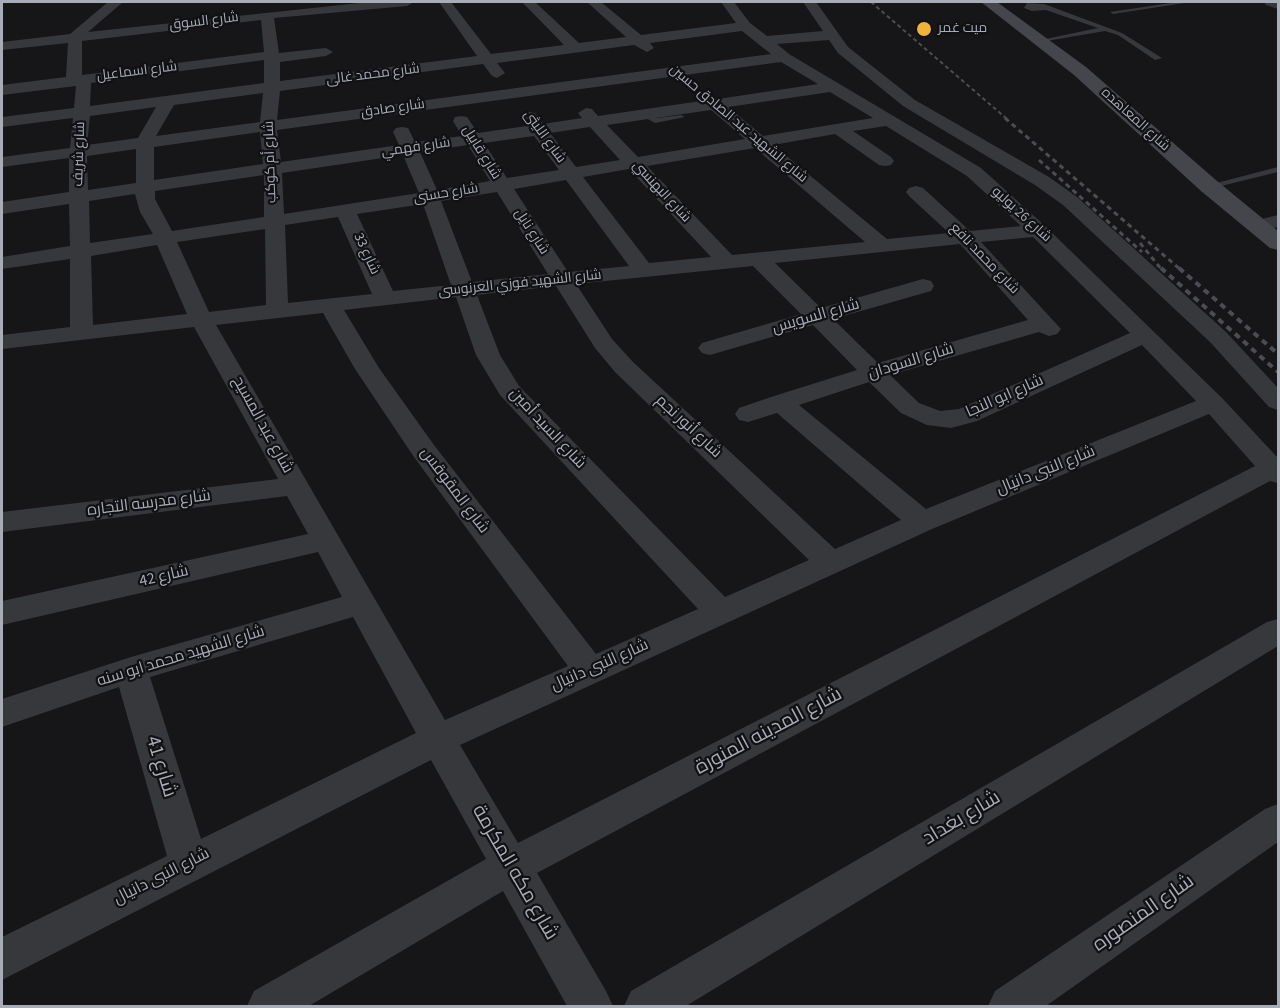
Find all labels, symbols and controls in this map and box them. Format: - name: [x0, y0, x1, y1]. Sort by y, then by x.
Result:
- street label: شارع السوق: [168, 9, 240, 35]
- marker: ميت غمر: [915, 20, 933, 38]
- place label: ميت غمر: [938, 21, 987, 37]
- street label: شارع اسماعيل: [96, 59, 178, 85]
- street label: شارع محمد غالى: [325, 61, 421, 89]
- street label: شارع الشهيد عبد الصادق حسين: [666, 61, 810, 187]
- street label: شارع المعاهده: [1097, 85, 1173, 155]
- street label: شارع صادق: [360, 96, 426, 122]
- street label: شارع الليثى: [519, 107, 569, 167]
- street label: شارع شريف: [70, 121, 90, 187]
- street label: شارع أم كوكب: [261, 121, 281, 203]
- street label: شارع قابيل: [458, 123, 504, 183]
- street label: شارع فهمي: [380, 135, 452, 161]
- street label: شارع البهنسي: [628, 158, 694, 226]
- street label: شارع حسنى: [412, 181, 480, 207]
- street label: شارع 26 يوليو: [988, 184, 1054, 246]
- street label: شارع نايل: [510, 206, 552, 258]
- street label: شارع محمد نافع: [946, 220, 1022, 298]
- street label: شارع 33: [349, 231, 383, 277]
- street label: شارع الشهيد فوزي العرنوسى: [438, 267, 602, 301]
- street label: شارع السويس: [770, 295, 862, 339]
- street label: شارع السودان: [866, 340, 956, 384]
- street label: شارع ابو النجا: [963, 371, 1047, 423]
- street label: شارع عبد المسيح: [227, 373, 297, 477]
- street label: شارع السيد أمين: [505, 385, 589, 473]
- street label: شارع أنور نجم: [651, 391, 725, 463]
- street label: شارع النبى دانيال: [994, 442, 1098, 500]
- street label: شارع المقوقس: [415, 444, 493, 538]
- street label: شارع مدرسه التجاره: [86, 487, 212, 521]
- street label: شارع 42: [137, 562, 191, 592]
- street label: شارع الشهيد محمد ابو سنه: [95, 622, 267, 692]
- street label: شارع النبى دانيال: [548, 636, 652, 696]
- street label: شارع المدينه المنورة: [691, 683, 847, 781]
- street label: شارع 41: [139, 734, 181, 800]
- street label: شارع بغداد: [919, 786, 1005, 852]
- street label: شارع مكه المكرمة: [466, 801, 562, 945]
- street label: شارع النبى دانيال: [111, 845, 213, 909]
- street label: شارع المنصوره: [1089, 870, 1199, 958]

